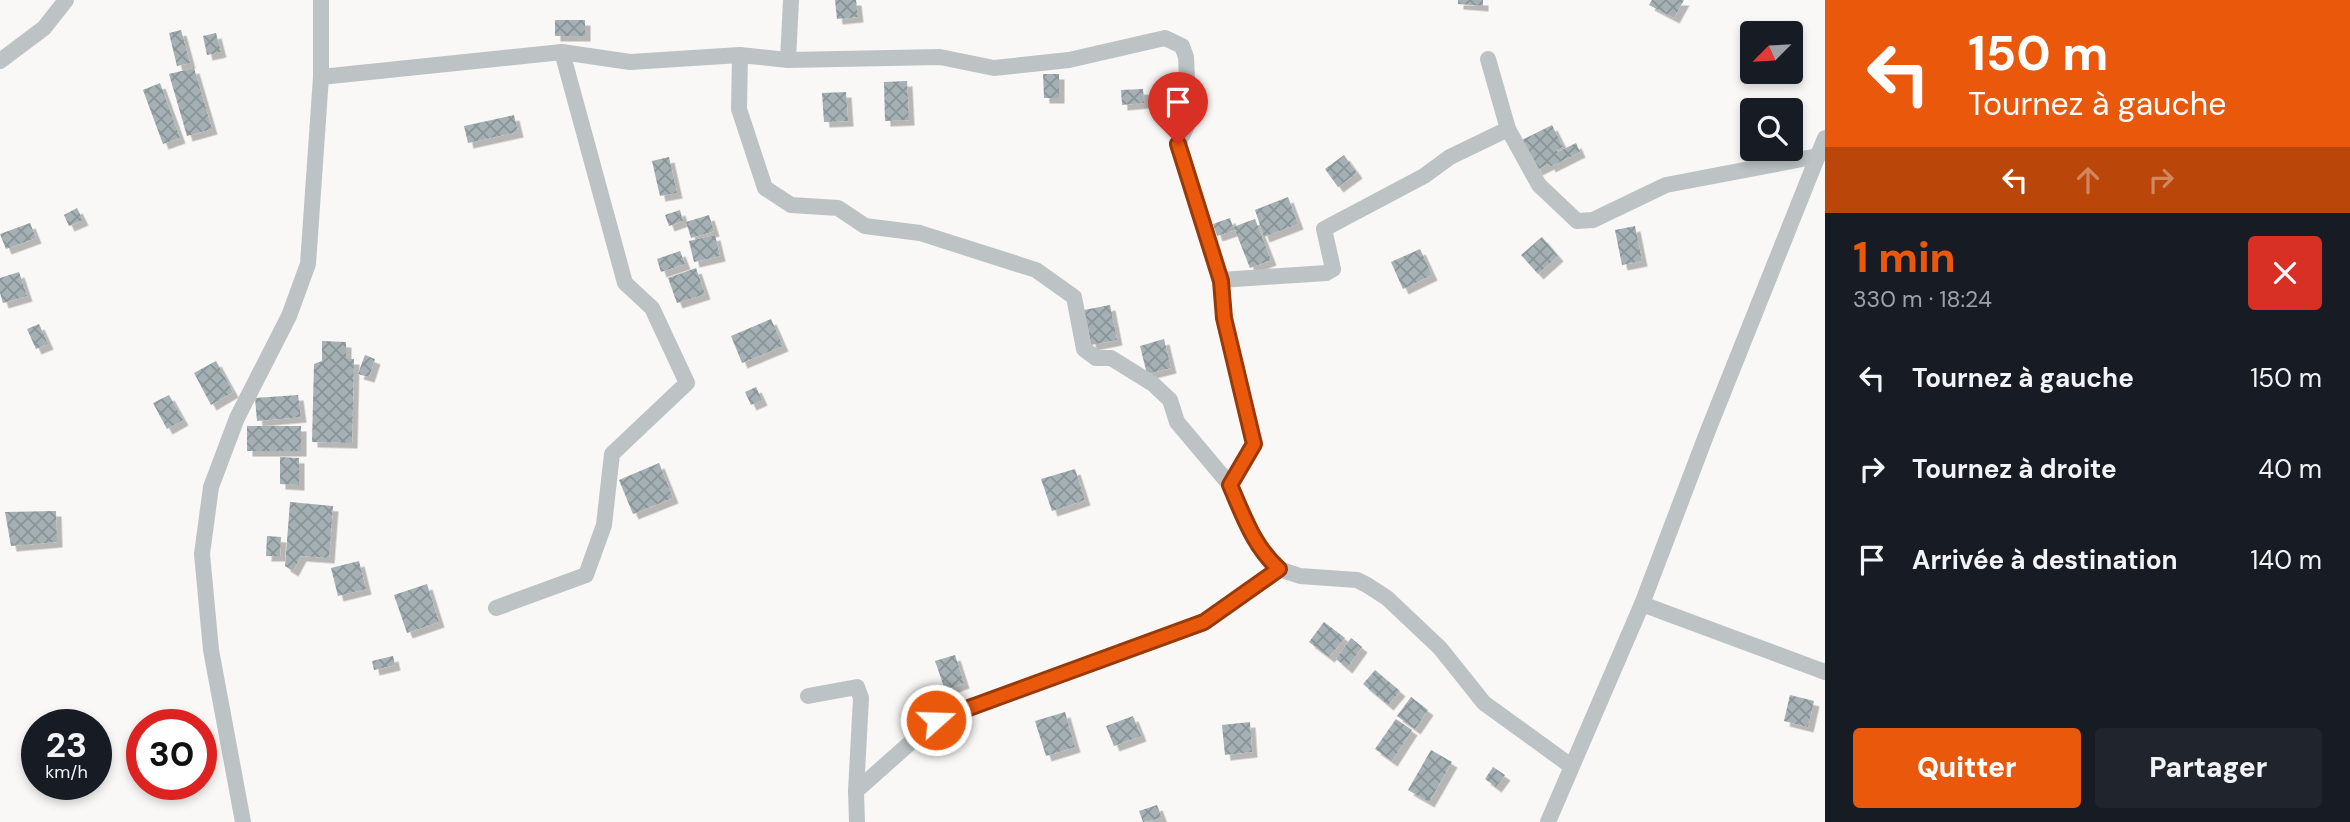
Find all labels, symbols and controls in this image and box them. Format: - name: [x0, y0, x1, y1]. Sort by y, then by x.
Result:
- north arrow: [1740, 21, 1802, 84]
- map controls: [1740, 21, 1803, 161]
- text: 150 m: [1968, 21, 2108, 85]
- icon: left: [1853, 28, 1944, 119]
- pin: [1148, 72, 1208, 144]
- icon: arrive: [1159, 83, 1197, 121]
- text: Tournez à gauche: [1968, 83, 2226, 125]
- button: search: [1740, 98, 1803, 161]
- icon: left: [1996, 161, 2034, 199]
- icon: ahead: [2069, 161, 2107, 199]
- icon: right: [2142, 161, 2180, 199]
- text: 1 min: [1853, 230, 1956, 285]
- button: close: [2248, 236, 2322, 310]
- text: 330 m · 18:24: [1853, 284, 1992, 314]
- icon: left: [1853, 359, 1891, 397]
- text: Tournez à gauche: [1912, 361, 2134, 395]
- text: 150 m: [2250, 361, 2322, 395]
- icon: right: [1853, 450, 1891, 488]
- text: Tournez à droite: [1912, 452, 2117, 486]
- text: 40 m: [2258, 452, 2322, 486]
- icon: arrive: [1853, 541, 1891, 579]
- text: Arrivée à destination: [1912, 543, 2178, 577]
- text: 140 m: [2250, 543, 2322, 577]
- position arrow: [899, 683, 973, 757]
- speed limit sign: 30: [126, 709, 217, 800]
- text: 23: [46, 722, 87, 768]
- button: Quitter: [1853, 728, 2081, 808]
- button: Partager: [2095, 728, 2322, 808]
- text: km/h: [45, 760, 88, 784]

